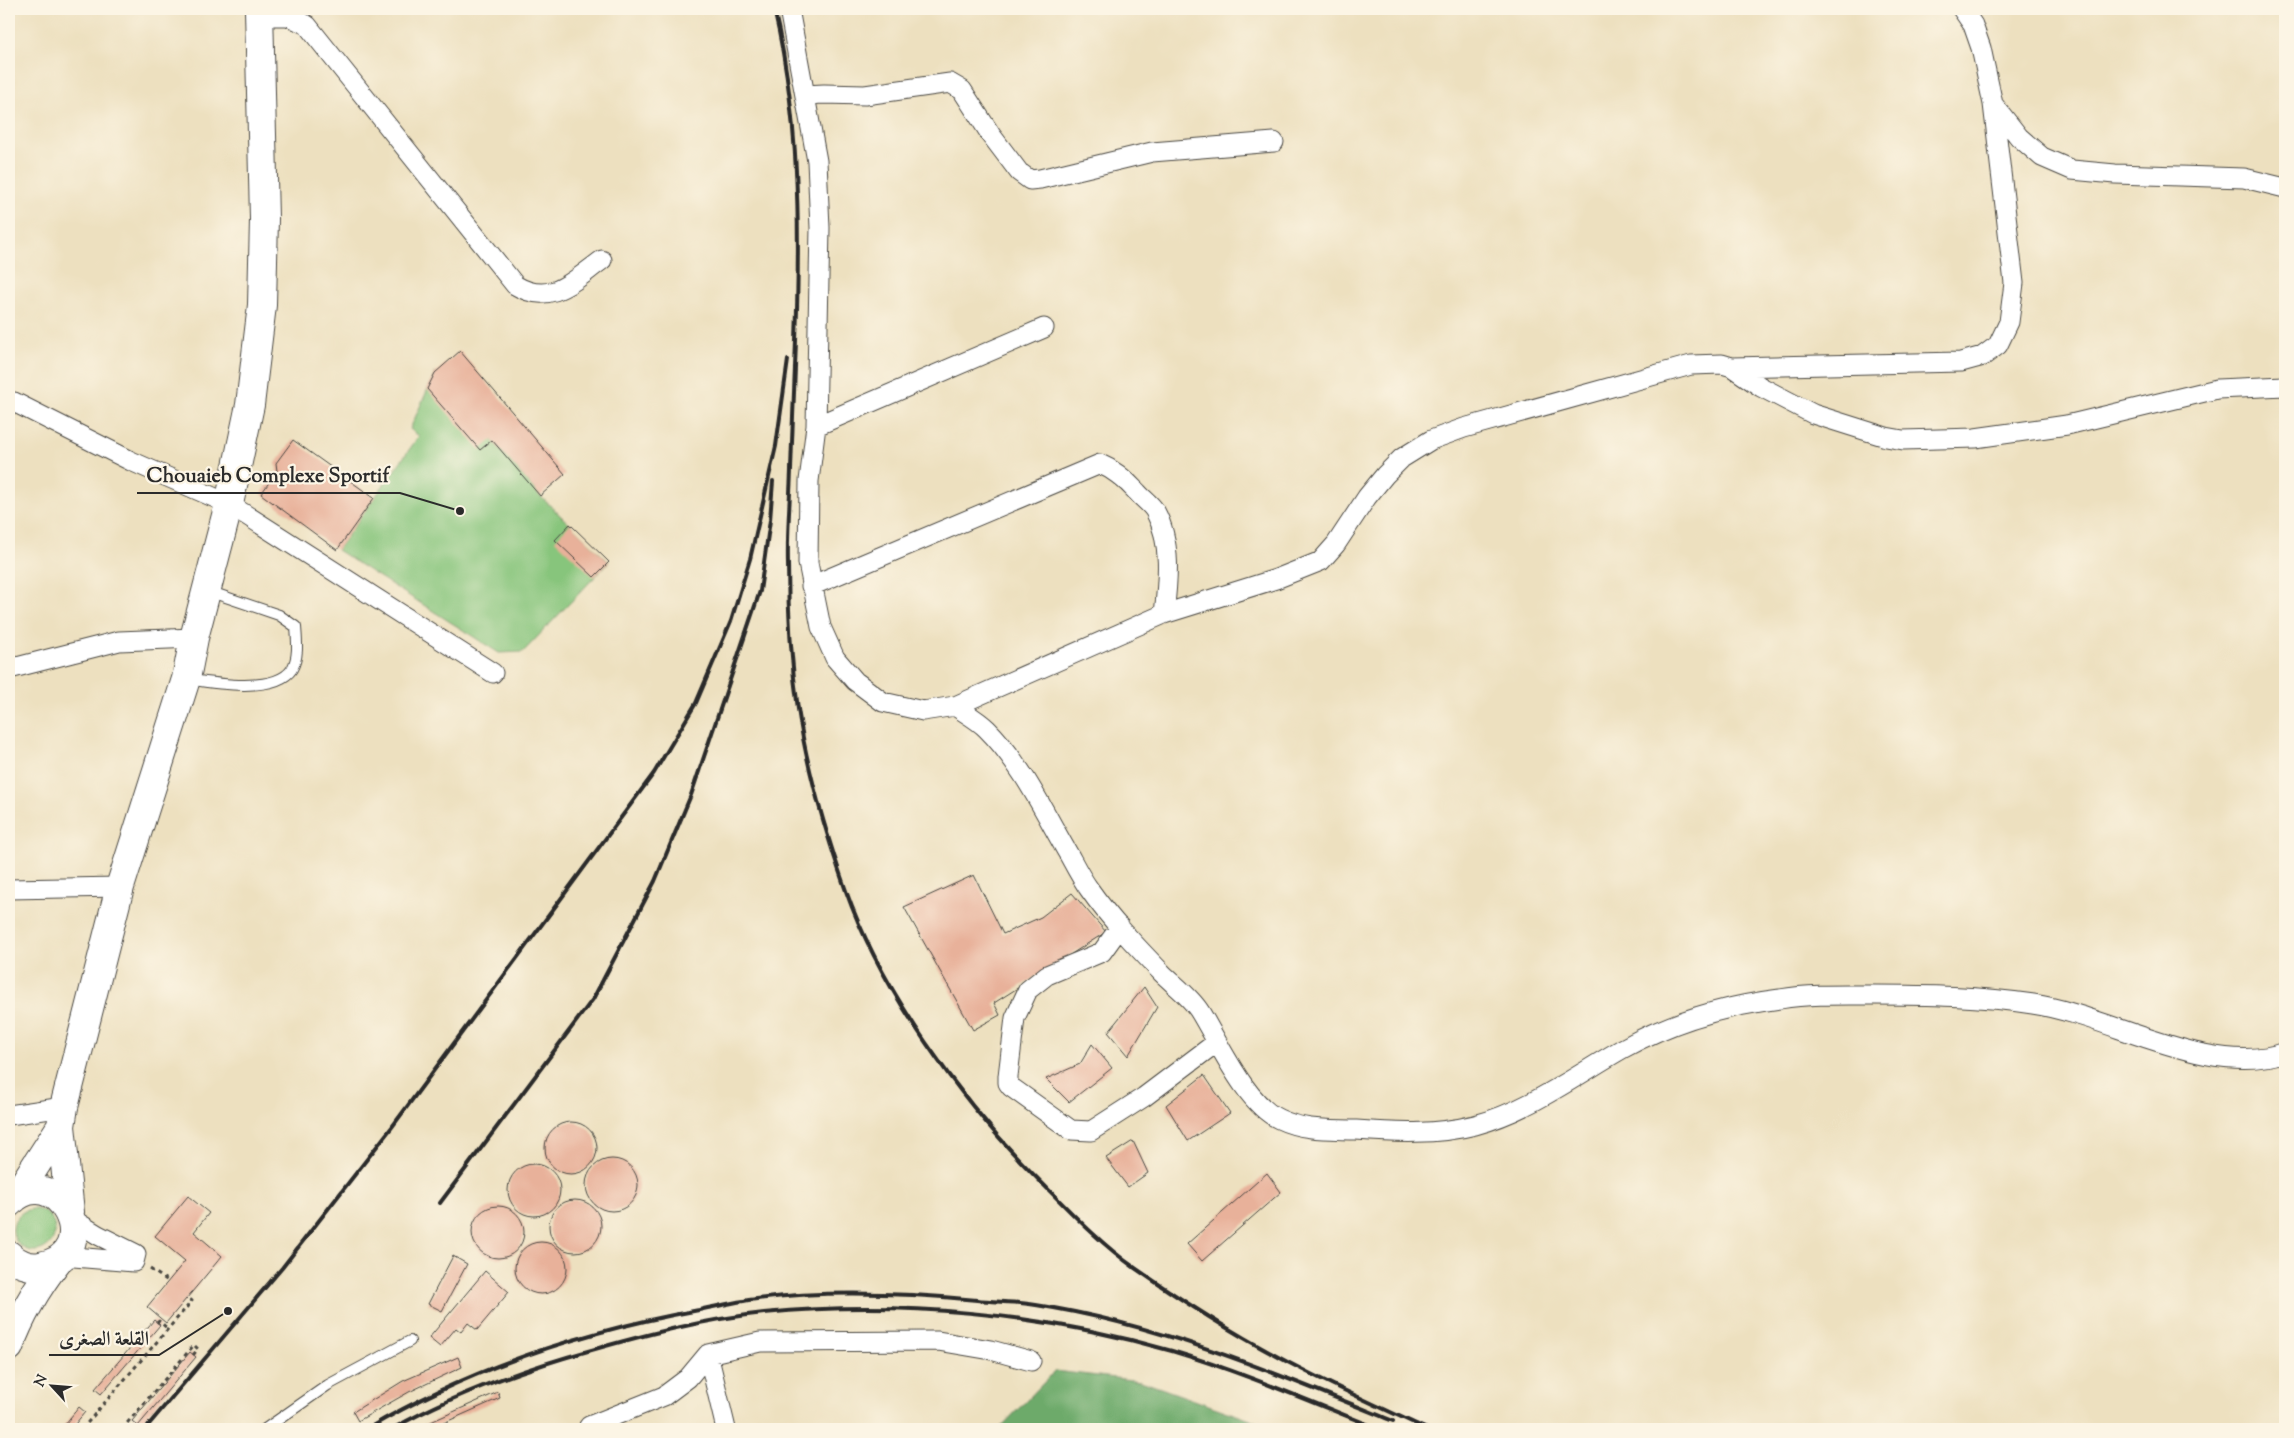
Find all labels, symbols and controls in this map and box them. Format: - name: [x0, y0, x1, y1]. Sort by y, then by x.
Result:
- callout: Chouaieb Complexe Sportif: [137, 458, 400, 493]
- text: Chouaieb Complexe Sportif: [147, 463, 392, 492]
- callout: القلعة الصغرى: [49, 1320, 159, 1355]
- text: القلعة الصغرى: [59, 1326, 149, 1355]
- north arrow: [28, 1360, 78, 1410]
- text: N: [31, 1372, 54, 1391]

